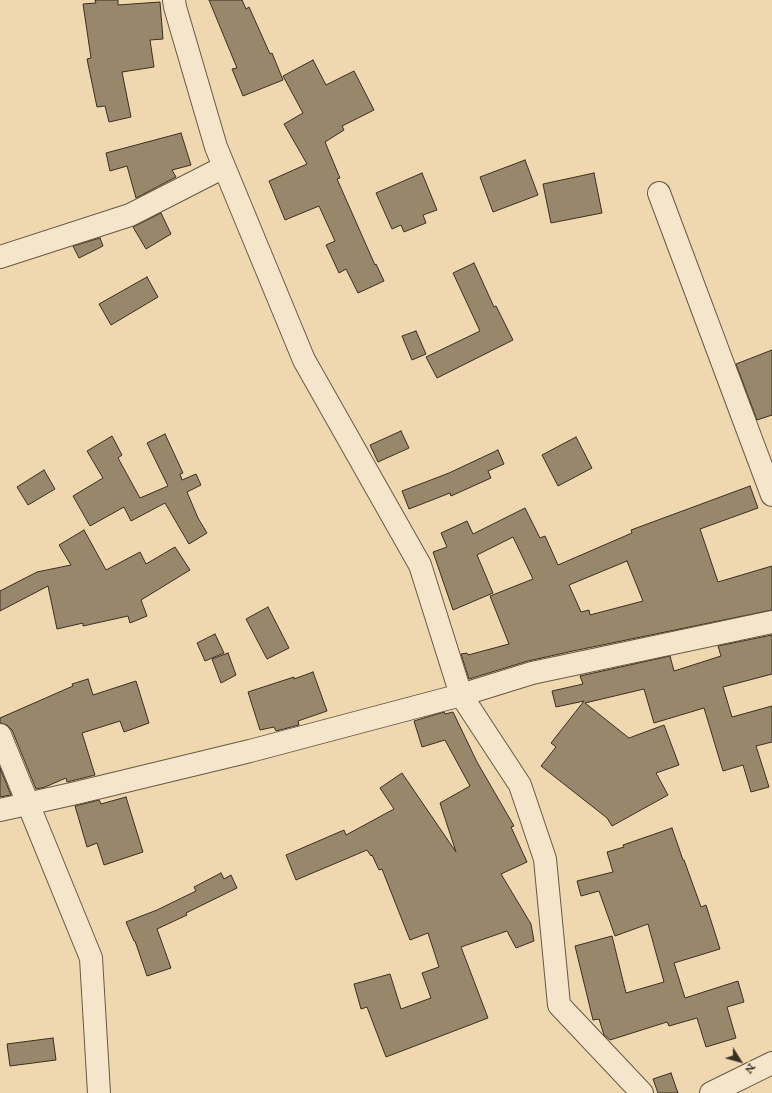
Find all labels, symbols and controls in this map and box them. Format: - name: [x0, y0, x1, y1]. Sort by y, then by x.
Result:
- north arrow: [720, 1041, 760, 1081]
- text: N: [741, 1060, 758, 1076]

